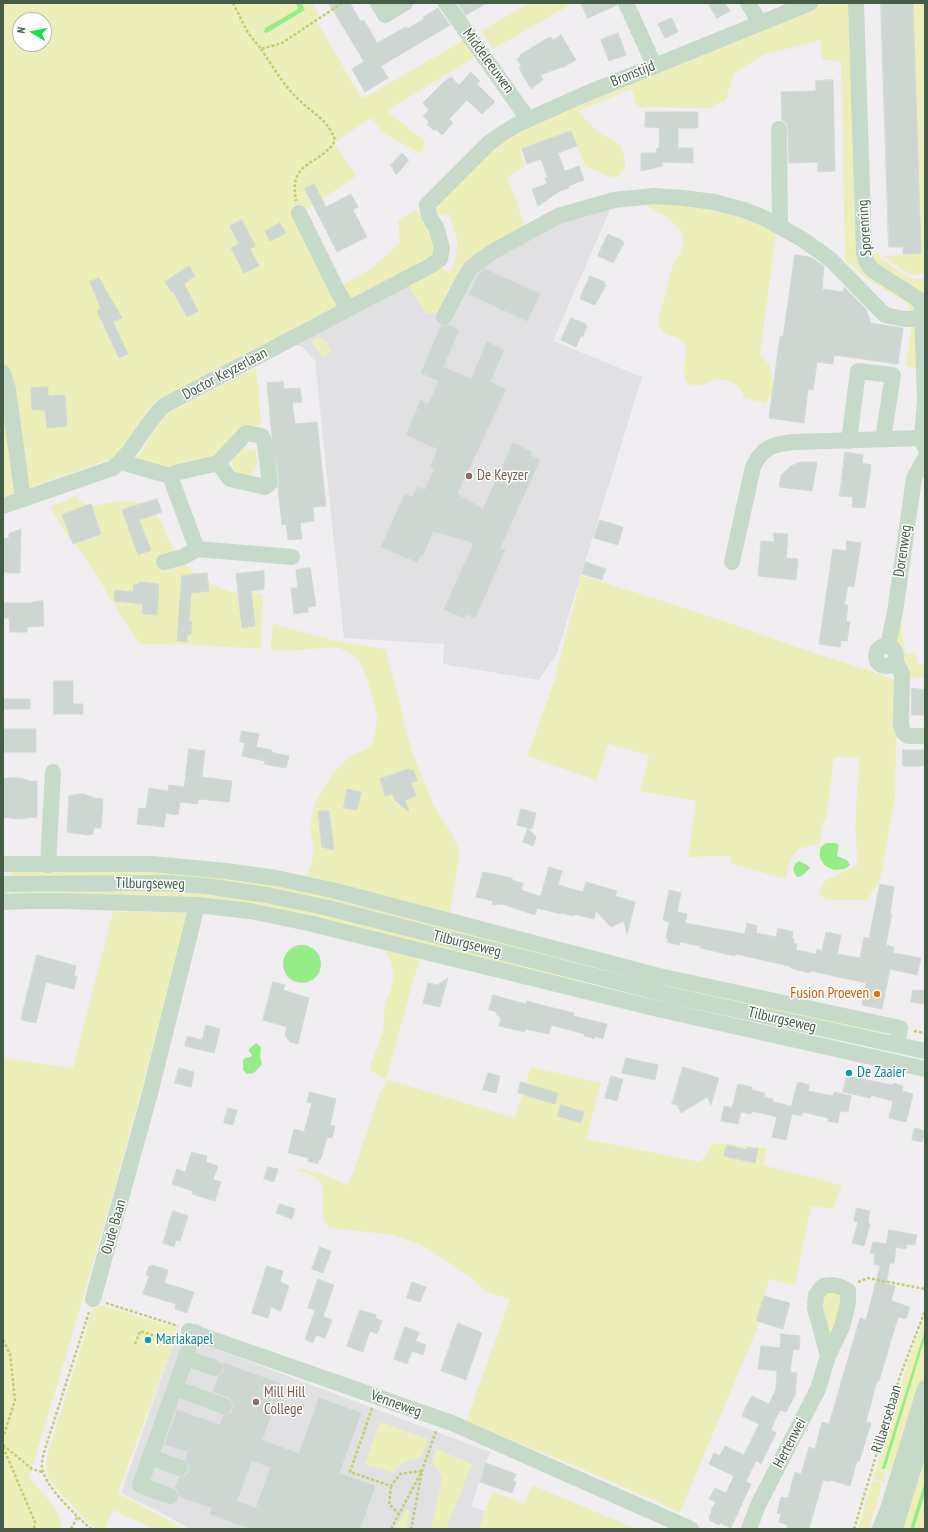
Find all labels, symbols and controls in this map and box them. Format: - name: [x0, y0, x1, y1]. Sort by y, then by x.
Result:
- north arrow: [12, 12, 52, 52]
- street label: Middeleeuwen: [458, 25, 518, 97]
- text: N: [14, 26, 29, 34]
- street label: Bronstijd: [608, 57, 658, 91]
- street label: Sporenring: [854, 199, 876, 257]
- street label: Doctor Keyzerlaan: [180, 344, 270, 404]
- place label: De Keyzer: [477, 467, 528, 485]
- marker: De Keyzer: [464, 471, 474, 481]
- street label: Dorenweg: [890, 524, 916, 578]
- street label: Tilburgseweg: [115, 874, 185, 894]
- street label: Tilburgseweg: [431, 927, 503, 961]
- place label: Fusion Proeven: [790, 985, 869, 1003]
- marker: Fusion Proeven: [872, 989, 882, 999]
- street label: Tilburgseweg: [746, 1003, 818, 1037]
- place label: De Zaaier: [857, 1064, 906, 1082]
- marker: De Zaaier: [844, 1068, 854, 1078]
- street label: Oude Baan: [98, 1197, 130, 1257]
- place label: Mariakapel: [156, 1331, 213, 1349]
- marker: Mariakapel: [143, 1335, 153, 1345]
- street label: Rillaersebaan: [868, 1383, 906, 1455]
- place label: Mill Hill College: [264, 1384, 305, 1419]
- street label: Venneweg: [368, 1386, 424, 1422]
- marker: Mill Hill College: [251, 1397, 261, 1407]
- street label: Hertenwei: [769, 1415, 811, 1471]

